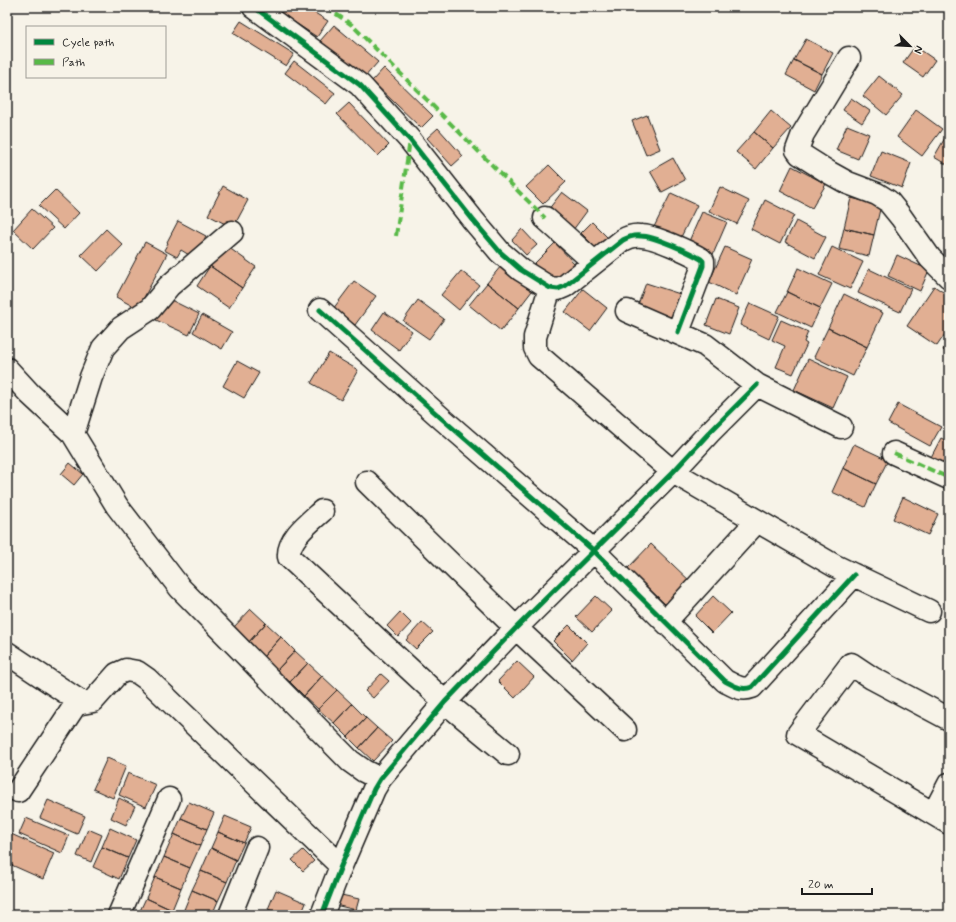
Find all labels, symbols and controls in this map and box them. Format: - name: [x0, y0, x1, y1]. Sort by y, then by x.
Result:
- legend: [26, 26, 166, 78]
- north arrow: [890, 26, 930, 66]
- text: Cycle path: [62, 35, 114, 51]
- text: N: [910, 43, 926, 56]
- text: Path: [62, 55, 85, 71]
- scale bar: [802, 870, 872, 896]
- text: 20 m: [808, 877, 834, 893]

